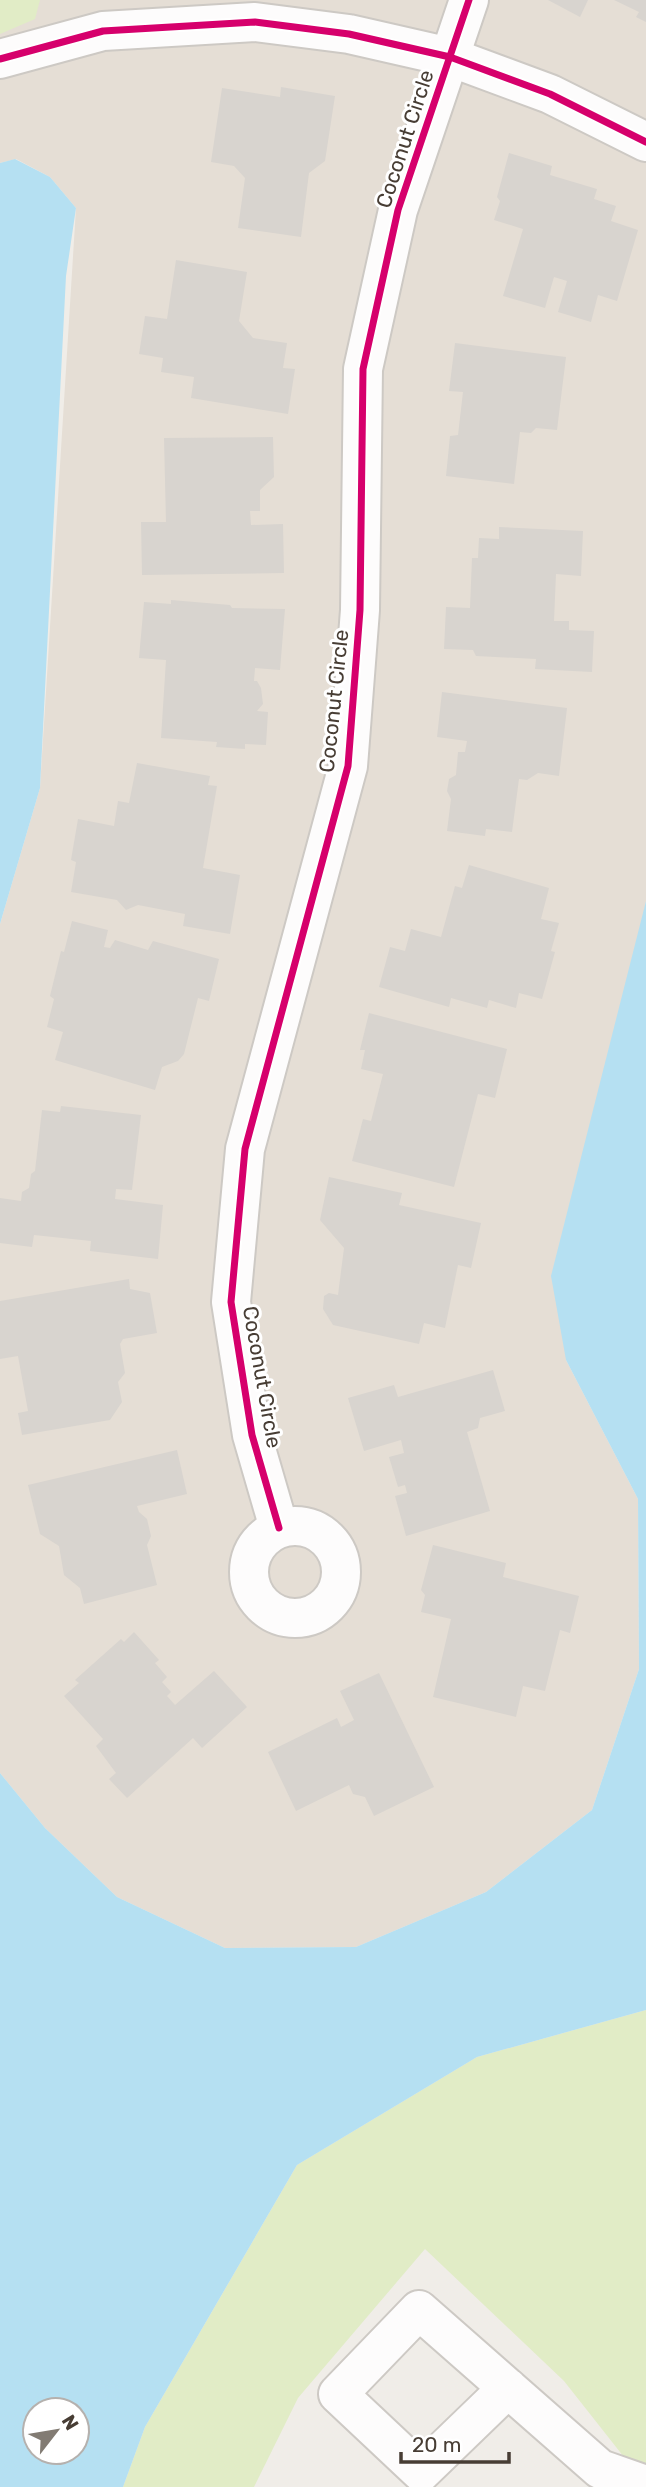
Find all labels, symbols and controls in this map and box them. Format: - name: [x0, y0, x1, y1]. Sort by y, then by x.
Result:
- street label: Coconut Circle: [370, 67, 439, 211]
- street label: Coconut Circle: [314, 628, 353, 774]
- street label: Coconut Circle: [238, 1304, 287, 1450]
- north arrow: [21, 2396, 91, 2466]
- text: N: [57, 2411, 84, 2434]
- scale bar: [401, 2420, 510, 2464]
- text: 20 m: [412, 2432, 461, 2457]

